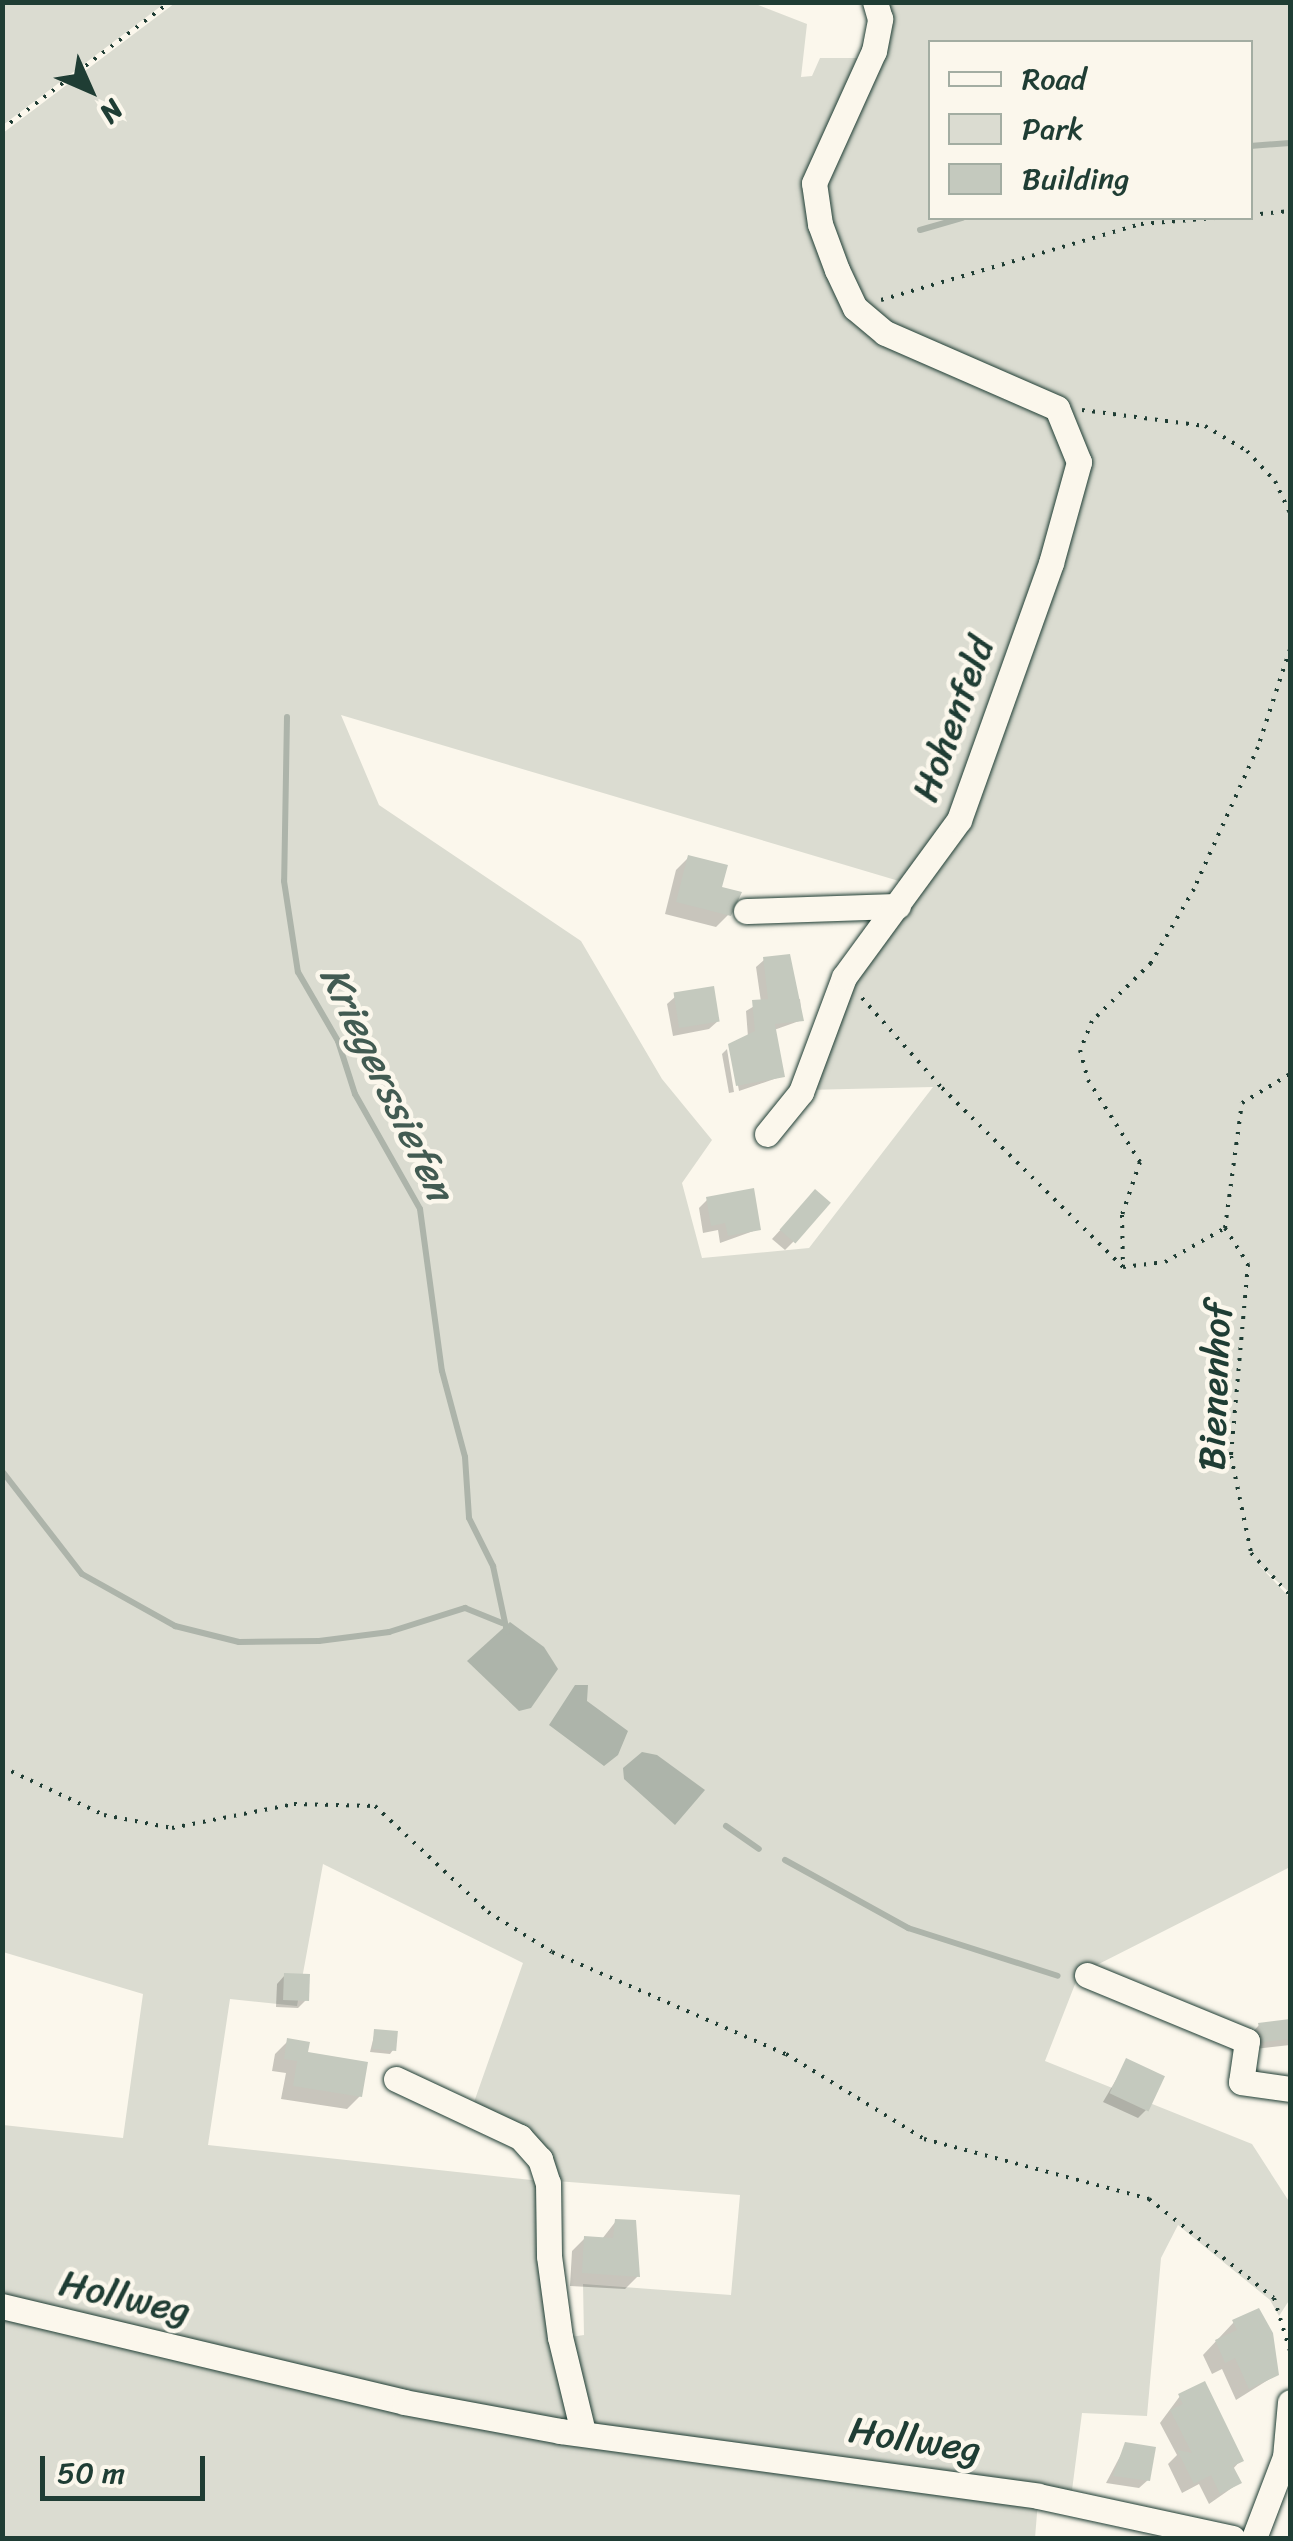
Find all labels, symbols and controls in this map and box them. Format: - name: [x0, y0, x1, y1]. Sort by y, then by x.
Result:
- north arrow: [40, 40, 140, 140]
- legend: [928, 40, 1253, 220]
- text: Road: [1022, 52, 1086, 106]
- text: N: [87, 87, 136, 136]
- text: Park: [1022, 102, 1084, 156]
- text: Building: [1022, 152, 1129, 206]
- street label: Hohenfeld: [902, 630, 1004, 808]
- water label: Kriegerssiefen: [310, 958, 464, 1208]
- street label: Bienenhof: [1189, 1301, 1241, 1471]
- street label: Hollweg: [55, 2260, 195, 2334]
- street label: Hollweg: [846, 2407, 984, 2473]
- scale bar: [45, 2436, 210, 2498]
- text: 50 m: [57, 2446, 125, 2500]

